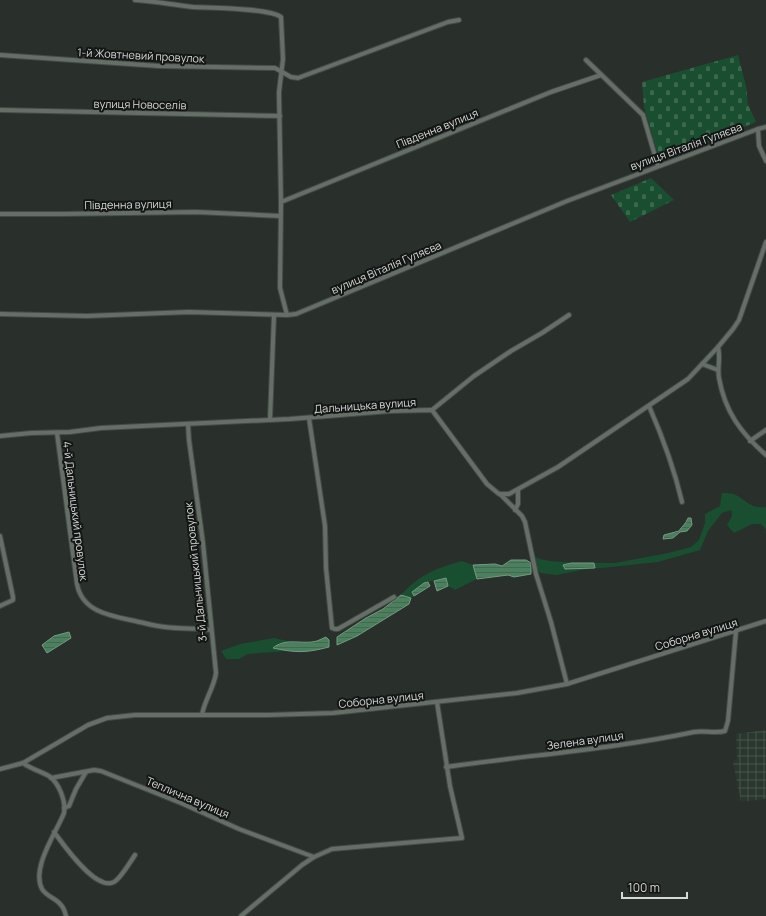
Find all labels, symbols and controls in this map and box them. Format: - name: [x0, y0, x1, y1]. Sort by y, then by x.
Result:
- street label: 1-й Жовтневий провулок: [77, 44, 205, 66]
- street label: вулиця Новоселів: [93, 96, 187, 112]
- street label: Південна вулиця: [394, 105, 480, 151]
- street label: вулиця Віталія Гуляєва: [628, 119, 744, 173]
- street label: Південна вулиця: [84, 196, 172, 212]
- street label: вулиця Віталія Гуляєва: [329, 237, 443, 297]
- street label: Дальницька вулиця: [313, 394, 417, 416]
- street label: 4-й Дальницький провулок: [60, 440, 92, 582]
- street label: 3-й Дальницький провулок: [180, 501, 210, 642]
- street label: Соборна вулиця: [653, 614, 739, 654]
- street label: Соборна вулиця: [338, 687, 424, 711]
- street label: Зелена вулиця: [546, 727, 624, 753]
- street label: Теплична вулиця: [144, 773, 232, 821]
- scale bar: [622, 874, 687, 900]
- text: 100 m: [628, 879, 660, 896]

